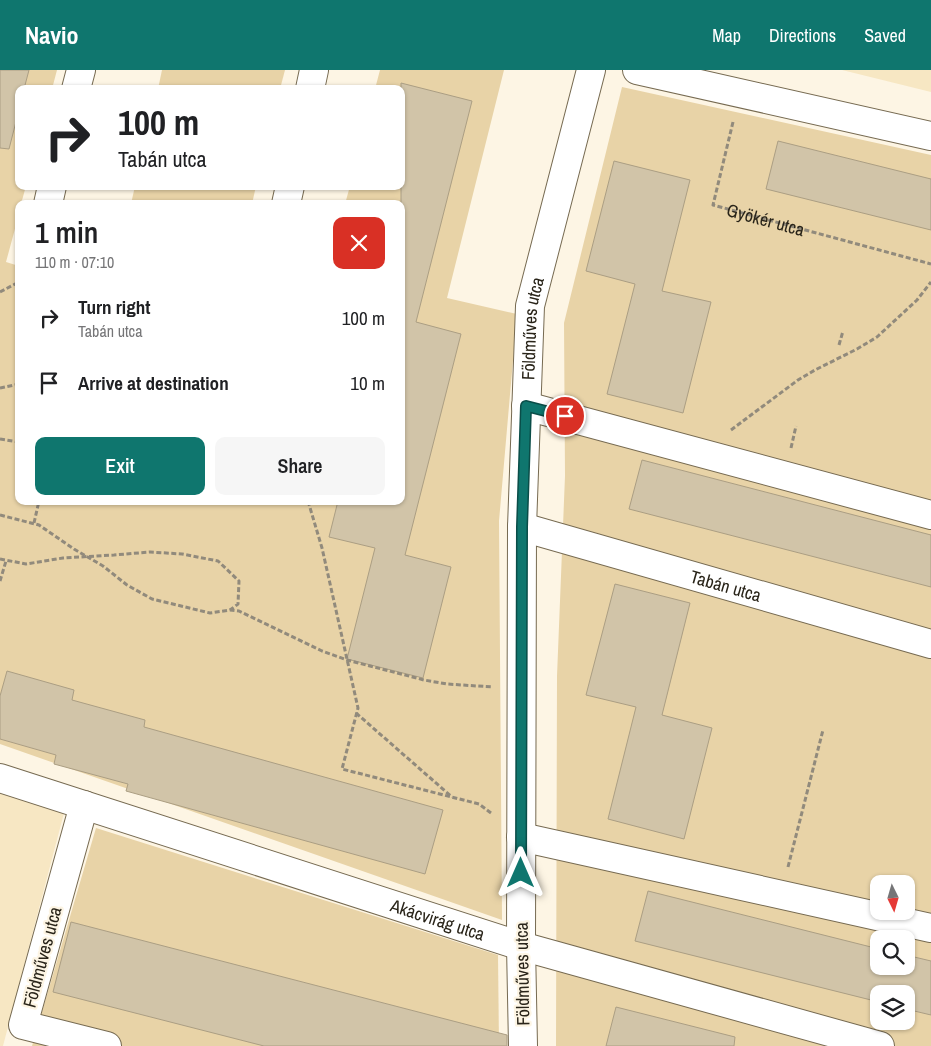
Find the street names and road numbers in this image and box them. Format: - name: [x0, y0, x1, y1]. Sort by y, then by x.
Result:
- street label: Gyökér utca: [724, 197, 807, 242]
- street label: Földműves utca: [515, 274, 550, 380]
- street label: Tabán utca: [687, 563, 764, 607]
- street label: Akácvirág utca: [386, 892, 488, 946]
- street label: Földműves utca: [17, 904, 67, 1010]
- street label: Földműves utca: [509, 922, 535, 1026]

